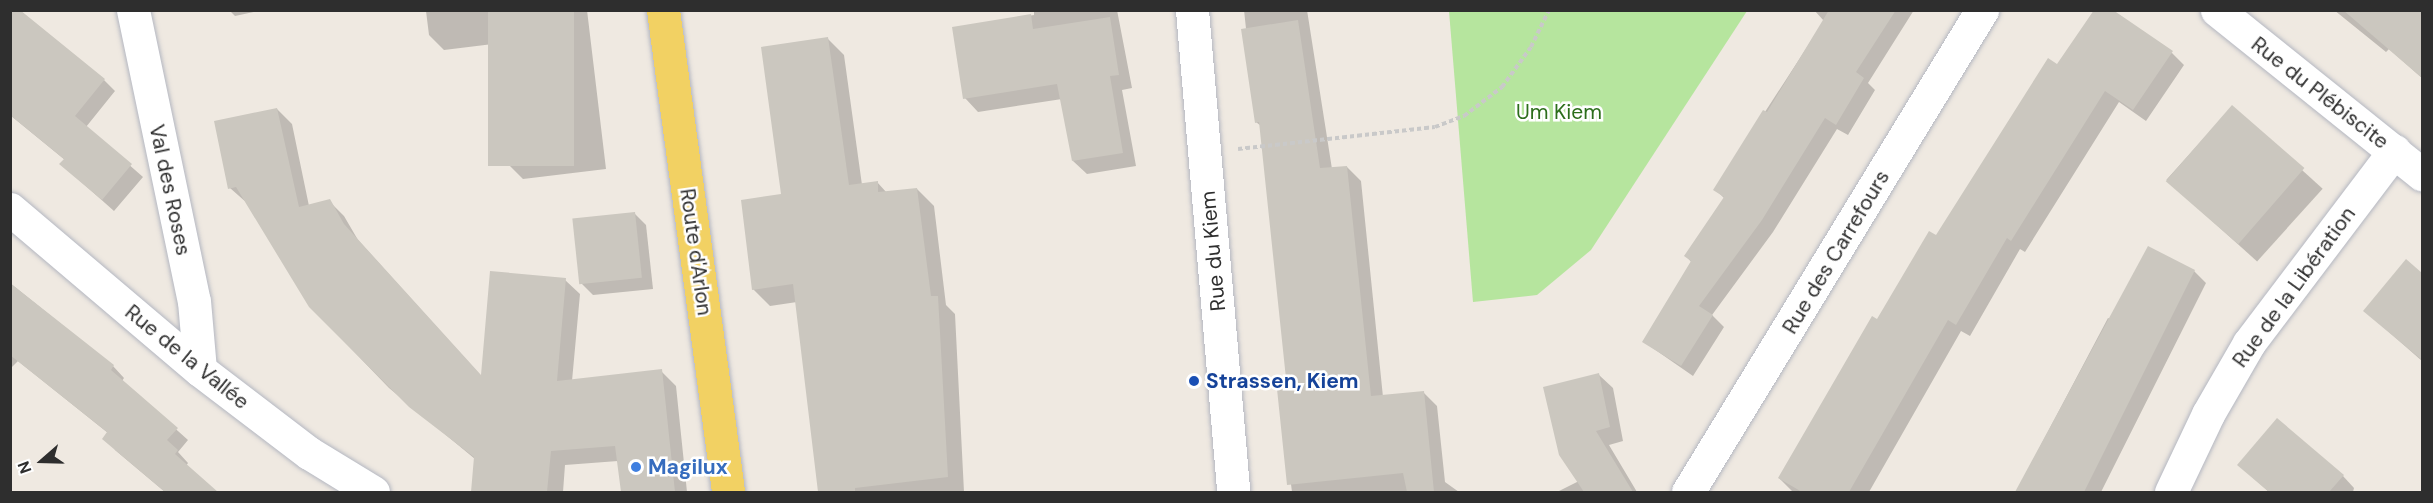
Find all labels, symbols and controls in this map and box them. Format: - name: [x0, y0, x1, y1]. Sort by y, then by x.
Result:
- street label: Rue du Plébiscite: [2246, 32, 2394, 154]
- park label: Um Kiem: [1516, 99, 1602, 125]
- street label: Val des Roses: [144, 122, 196, 258]
- street label: Rue des Carrefours: [1777, 166, 1895, 338]
- street label: Route d'Arlon: [675, 187, 717, 317]
- street label: Rue du Kiem: [1195, 190, 1231, 312]
- street label: Rue de la Libération: [2227, 202, 2361, 372]
- street label: Rue de la Vallée: [120, 299, 254, 415]
- place label: Strassen, Kiem: [1206, 368, 1359, 394]
- marker: Strassen, Kiem: [1187, 374, 1201, 388]
- north arrow: [12, 431, 72, 491]
- place label: Magilux: [648, 454, 728, 480]
- text: N: [13, 458, 36, 476]
- marker: Magilux: [629, 460, 643, 474]

